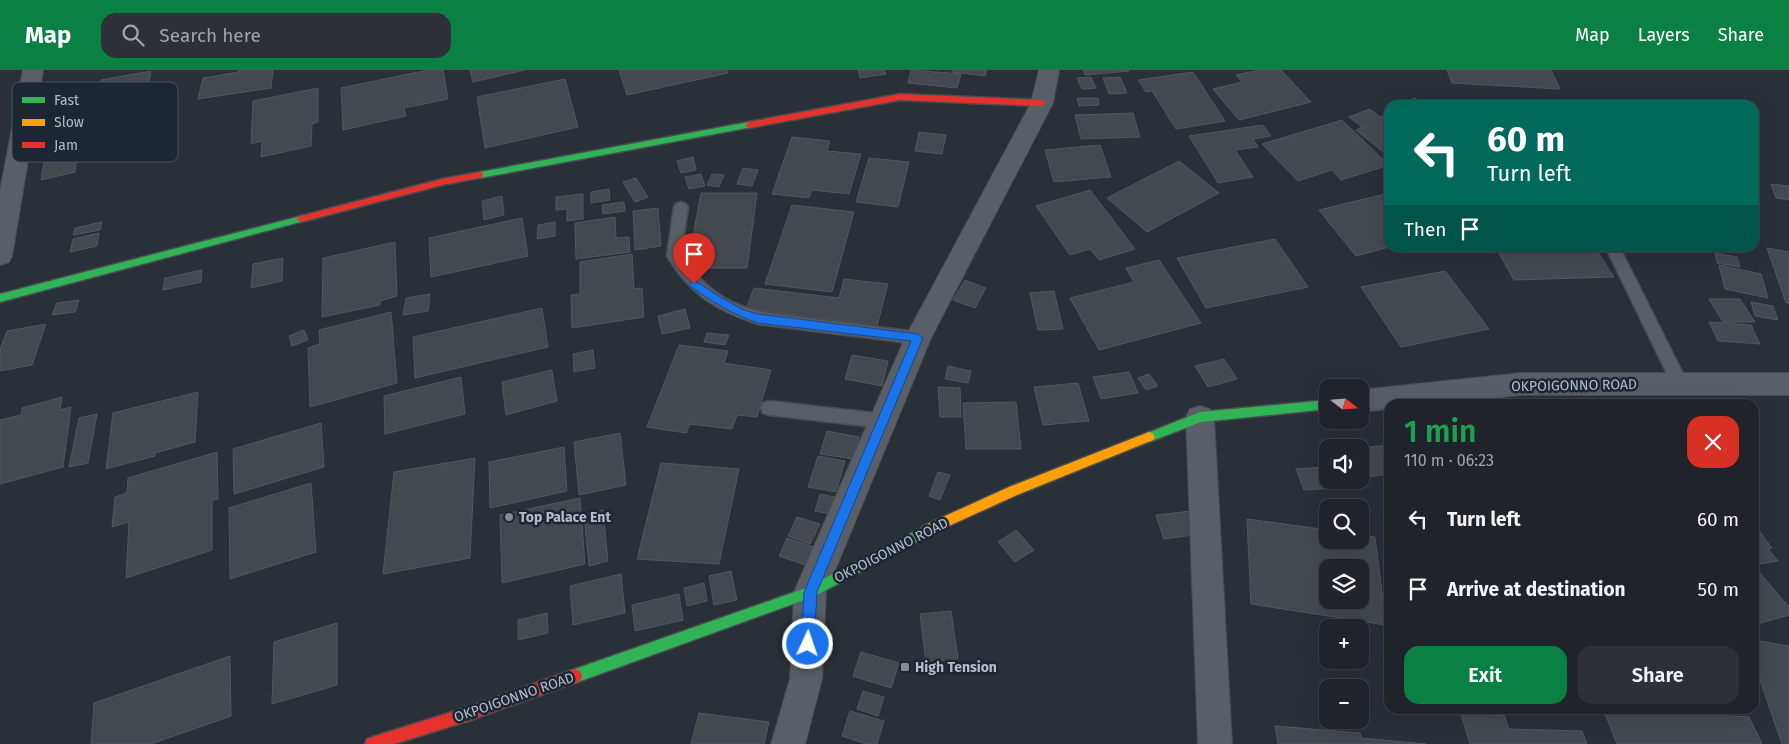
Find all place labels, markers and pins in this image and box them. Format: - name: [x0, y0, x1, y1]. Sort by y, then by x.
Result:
- pin: [673, 233, 715, 284]
- place label: Top Palace Ent: [519, 509, 611, 526]
- marker: Top Palace Ent: [503, 511, 515, 523]
- place label: High Tension: [915, 659, 997, 676]
- marker: High Tension: [899, 661, 911, 673]

